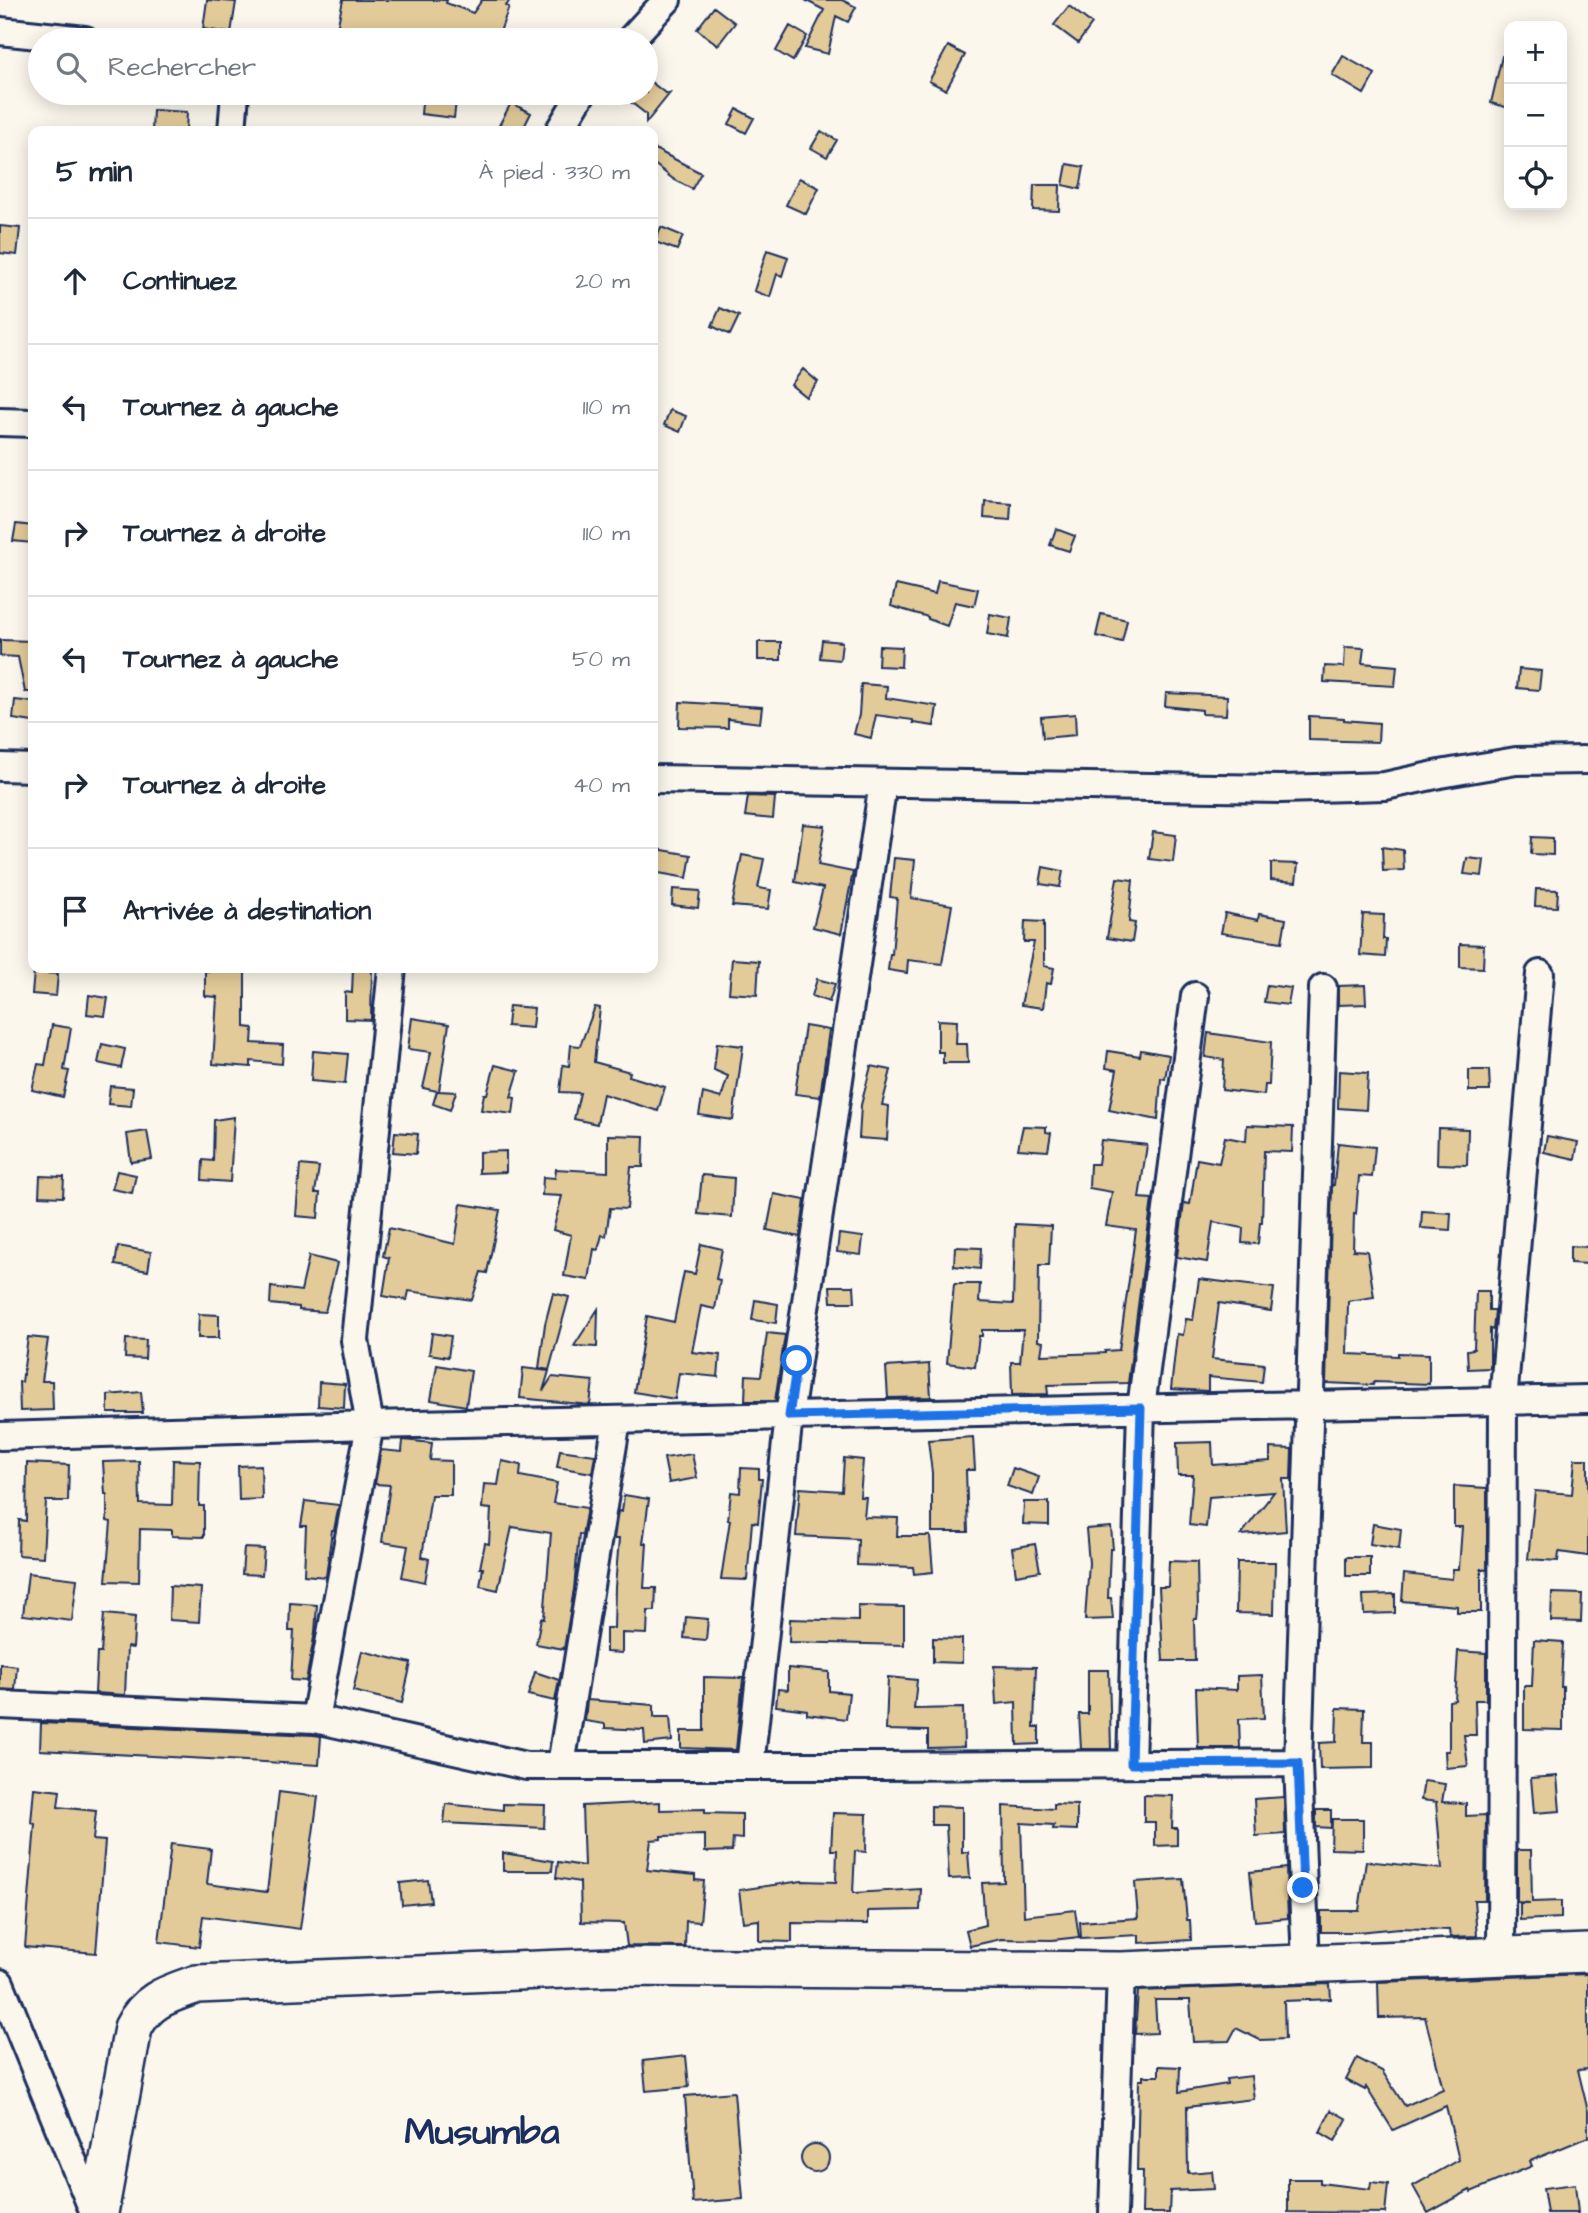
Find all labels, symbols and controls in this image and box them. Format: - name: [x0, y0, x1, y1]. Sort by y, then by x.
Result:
- map controls: [1504, 21, 1567, 210]
- button: +: [1504, 21, 1567, 84]
- search box: [28, 28, 658, 105]
- icon: search: [52, 48, 90, 86]
- text: Rechercher: [108, 49, 256, 85]
- button: −: [1504, 84, 1567, 147]
- button: locate: [1504, 147, 1567, 210]
- text: 5 min: [56, 151, 132, 193]
- text: À pied · 330 m: [479, 156, 630, 188]
- icon: ahead: [56, 262, 94, 300]
- text: Continuez: [123, 263, 237, 299]
- text: 20 m: [575, 265, 630, 297]
- icon: left: [56, 388, 94, 426]
- text: Tournez à gauche: [123, 389, 339, 425]
- text: 110 m: [582, 391, 630, 423]
- icon: right: [56, 514, 94, 552]
- text: Tournez à droite: [123, 515, 326, 551]
- text: 110 m: [582, 517, 630, 549]
- icon: left: [56, 640, 94, 678]
- text: Tournez à gauche: [123, 641, 339, 677]
- text: 50 m: [572, 643, 630, 675]
- icon: right: [56, 766, 94, 804]
- text: Tournez à droite: [123, 767, 326, 803]
- text: 40 m: [573, 769, 630, 801]
- icon: arrive: [56, 892, 94, 930]
- text: Arrivée à destination: [123, 893, 371, 929]
- route start: [781, 1345, 812, 1376]
- route end: [1287, 1872, 1318, 1903]
- district label: Musumba: [404, 2108, 560, 2159]

